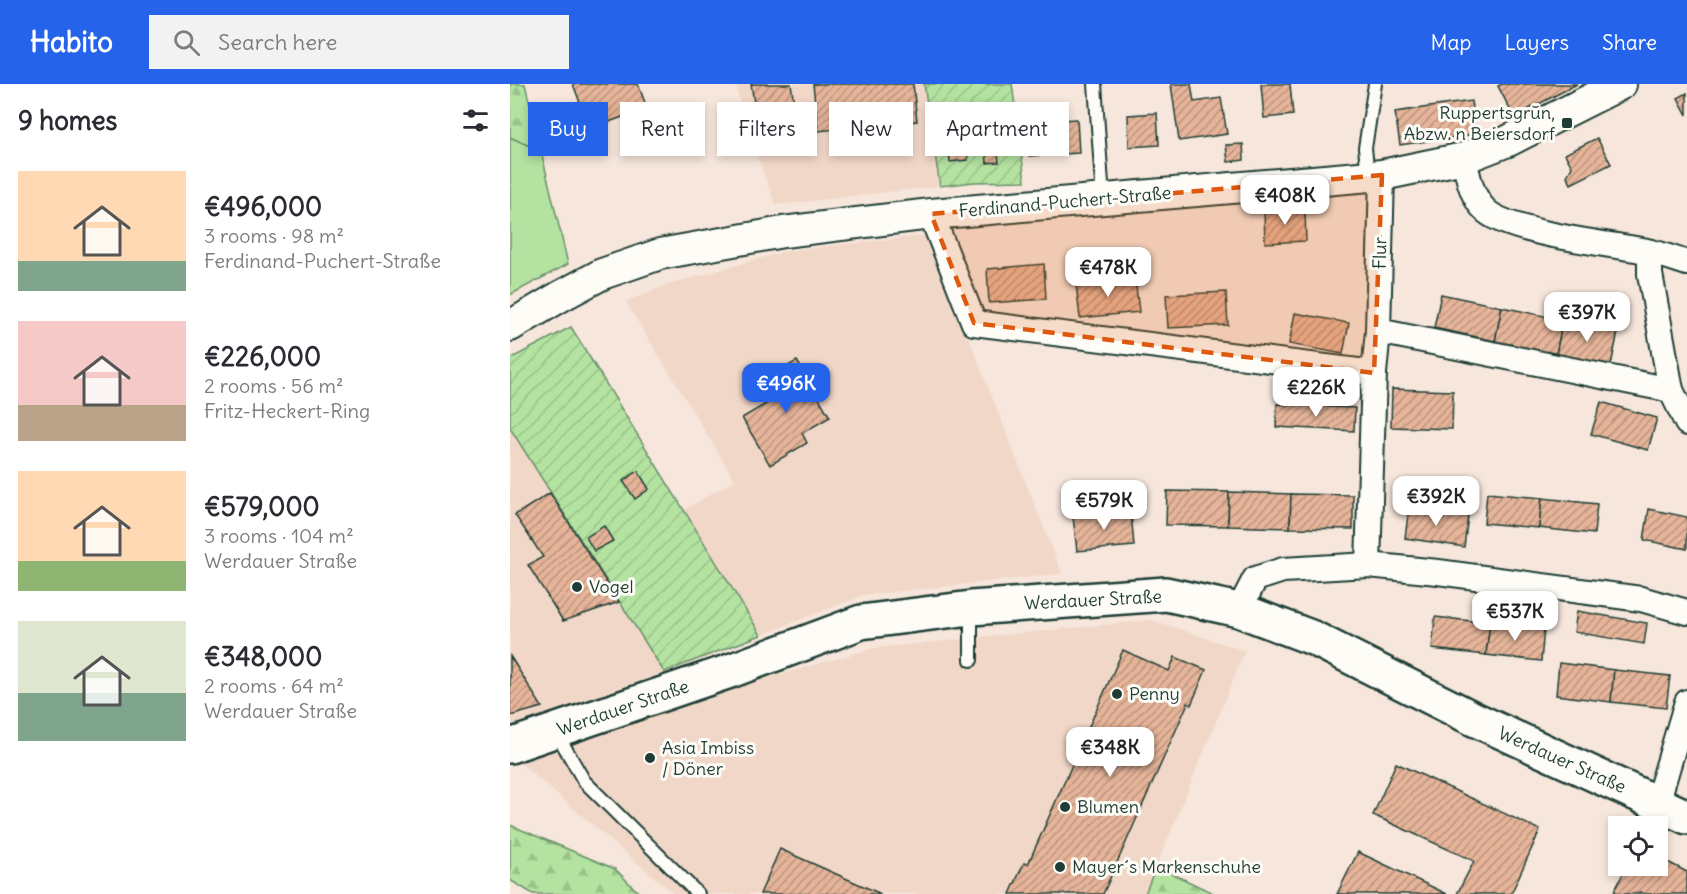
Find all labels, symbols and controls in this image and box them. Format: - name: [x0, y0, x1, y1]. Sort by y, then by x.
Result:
- search box: [149, 15, 569, 69]
- text: Habito: [30, 24, 113, 60]
- icon: search: [170, 26, 203, 59]
- text: Search here: [218, 28, 337, 56]
- text: Map: [1431, 29, 1471, 56]
- text: Layers: [1504, 29, 1569, 56]
- text: Share: [1602, 29, 1657, 56]
- place label: Ruppertsgrün, Abzw. n Beiersdorf: [1404, 101, 1556, 145]
- chip: Buy: [528, 102, 608, 156]
- chip: Rent: [620, 102, 705, 156]
- chip: Filters: [717, 102, 817, 156]
- chip: New: [829, 102, 913, 156]
- chip: Apartment: [925, 102, 1069, 156]
- text: 9 homes: [18, 104, 117, 137]
- icon: filters: [459, 104, 492, 137]
- marker: Ruppertsgrün, Abzw. n Beiersdorf: [1560, 116, 1574, 130]
- pin: €408K: [1243, 175, 1327, 226]
- street label: Ferdinand-Puchert-Straße: [958, 181, 1172, 222]
- text: €408K: [1254, 182, 1316, 207]
- text: €496,000: [204, 190, 322, 223]
- icon: home: [66, 195, 138, 267]
- text: 3 rooms · 98 m²: [204, 223, 344, 248]
- street label: Flur: [1368, 236, 1391, 269]
- pin: €478K: [1066, 247, 1150, 298]
- text: Ferdinand-Puchert-Straße: [204, 248, 441, 273]
- text: €478K: [1079, 254, 1137, 279]
- pin: €397K: [1545, 292, 1629, 343]
- text: €397K: [1558, 299, 1616, 324]
- text: €226,000: [204, 340, 321, 373]
- icon: home: [66, 345, 138, 417]
- pin: €496K: [744, 363, 828, 414]
- pin: €226K: [1274, 367, 1358, 418]
- text: €496K: [756, 370, 816, 395]
- text: 2 rooms · 56 m²: [204, 373, 344, 398]
- text: €226K: [1287, 374, 1345, 399]
- text: Fritz-Heckert-Ring: [204, 398, 370, 423]
- pin: €392K: [1394, 476, 1478, 527]
- pin: €579K: [1062, 480, 1146, 531]
- text: €392K: [1406, 483, 1466, 508]
- text: €579K: [1075, 487, 1133, 512]
- text: €579,000: [204, 490, 320, 523]
- icon: home: [66, 495, 138, 567]
- text: 3 rooms · 104 m²: [204, 523, 354, 548]
- text: Werdauer Straße: [204, 548, 357, 573]
- place label: Vogel: [589, 575, 633, 598]
- marker: Vogel: [570, 580, 584, 594]
- street label: Werdauer Straße: [1024, 584, 1162, 615]
- pin: €537K: [1473, 591, 1557, 642]
- text: €537K: [1486, 598, 1544, 623]
- text: €348,000: [204, 640, 322, 673]
- icon: home: [66, 645, 138, 717]
- text: 2 rooms · 64 m²: [204, 673, 344, 698]
- street label: Werdauer Straße: [554, 674, 692, 741]
- place label: Penny: [1129, 682, 1180, 705]
- marker: Penny: [1110, 687, 1124, 701]
- text: Werdauer Straße: [204, 698, 357, 723]
- street label: Werdauer Straße: [1495, 721, 1630, 798]
- pin: €348K: [1068, 727, 1152, 778]
- text: €348K: [1080, 734, 1140, 759]
- place label: Asia Imbiss / Döner: [662, 736, 754, 780]
- marker: Asia Imbiss / Döner: [643, 751, 657, 765]
- place label: Blumen: [1077, 795, 1139, 818]
- marker: Blumen: [1058, 800, 1072, 814]
- map controls: [1608, 816, 1668, 876]
- button: locate: [1608, 816, 1668, 876]
- place label: Mayer´s Markenschuhe: [1072, 855, 1261, 878]
- marker: Mayer´s Markenschuhe: [1053, 860, 1067, 874]

